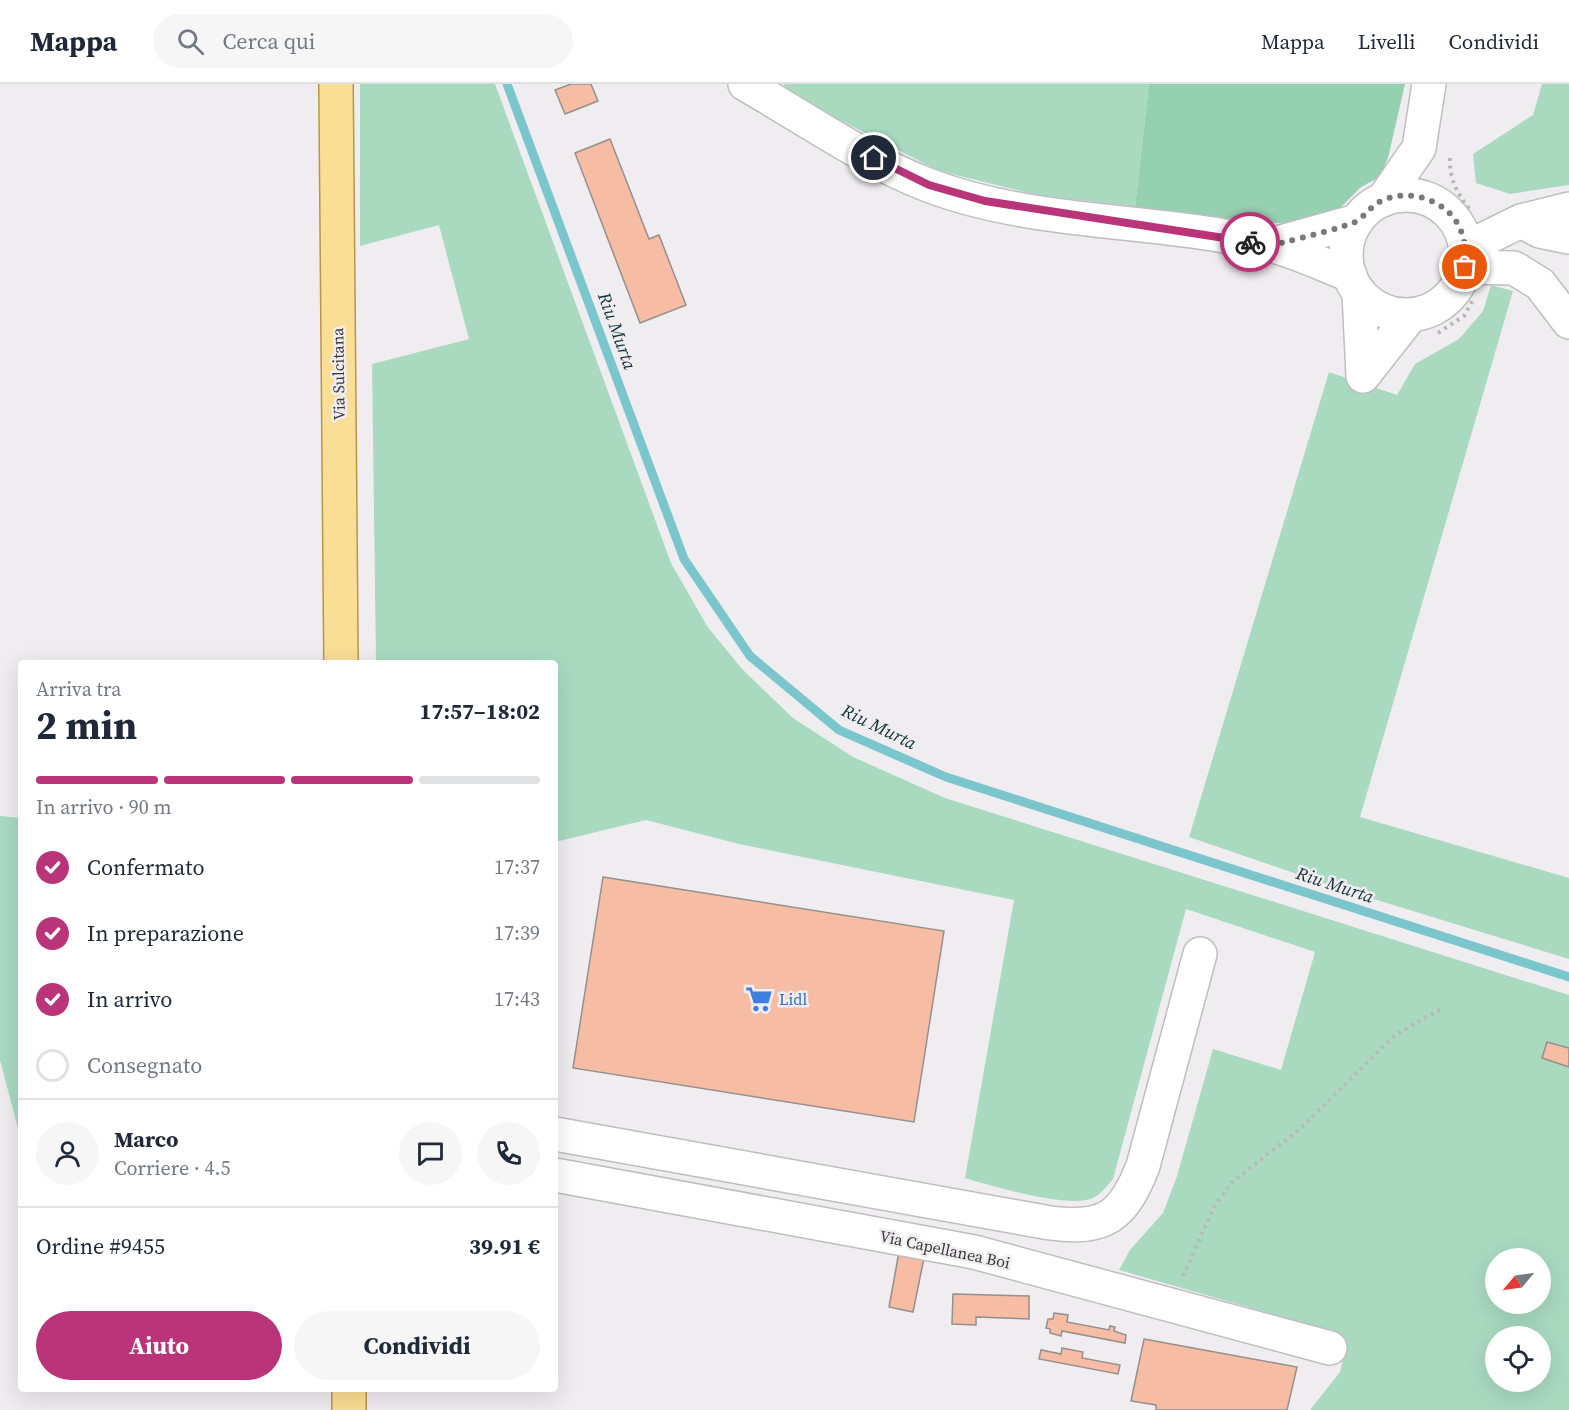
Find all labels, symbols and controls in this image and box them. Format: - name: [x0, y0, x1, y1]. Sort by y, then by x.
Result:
- search box: [153, 14, 573, 68]
- text: Mappa: [30, 22, 117, 60]
- icon: search: [174, 25, 207, 58]
- text: Cerca qui: [222, 26, 315, 56]
- text: Mappa: [1261, 27, 1325, 56]
- text: Livelli: [1358, 27, 1416, 56]
- text: Condividi: [1449, 27, 1539, 56]
- pin: [848, 132, 899, 183]
- icon: home: [857, 141, 890, 174]
- courier: [1220, 212, 1280, 272]
- icon: bike: [1234, 226, 1267, 259]
- pin: [1439, 241, 1490, 292]
- icon: bag: [1448, 250, 1481, 283]
- water label: Riu Murta: [592, 288, 643, 373]
- street label: Via Sulcitana: [326, 327, 350, 421]
- text: Arriva tra: [36, 675, 121, 703]
- text: 17:57–18:02: [420, 696, 540, 726]
- water label: Riu Murta: [837, 697, 921, 756]
- text: 2 min: [36, 699, 137, 752]
- text: In arrivo · 90 m: [36, 793, 172, 821]
- icon: check: [36, 851, 69, 884]
- text: Confermato: [87, 852, 205, 882]
- text: 17:37: [494, 853, 540, 881]
- water label: Riu Murta: [1292, 860, 1378, 909]
- icon: check: [36, 917, 69, 950]
- text: In preparazione: [87, 918, 244, 948]
- text: 17:39: [494, 919, 540, 947]
- icon: check: [36, 983, 69, 1016]
- text: In arrivo: [87, 984, 172, 1014]
- supermarket icon: Lidl: [744, 984, 774, 1014]
- text: 17:43: [494, 985, 540, 1013]
- place label: Lidl: [779, 988, 807, 1010]
- text: Consegnato: [87, 1050, 202, 1080]
- button: person: [36, 1122, 99, 1185]
- button: chat: [399, 1122, 462, 1185]
- button: phone: [477, 1122, 540, 1185]
- text: Marco: [114, 1124, 178, 1154]
- text: Corriere · 4.5: [114, 1154, 230, 1182]
- street label: Via Capellanea Boi: [878, 1224, 1012, 1274]
- text: Ordine #9455: [36, 1231, 165, 1261]
- text: 39.91 €: [469, 1231, 540, 1261]
- north arrow: [1485, 1248, 1551, 1314]
- map controls: [1485, 1248, 1551, 1392]
- button: Aiuto: [36, 1311, 282, 1380]
- button: Condividi: [294, 1311, 540, 1380]
- button: locate: [1485, 1326, 1551, 1392]

